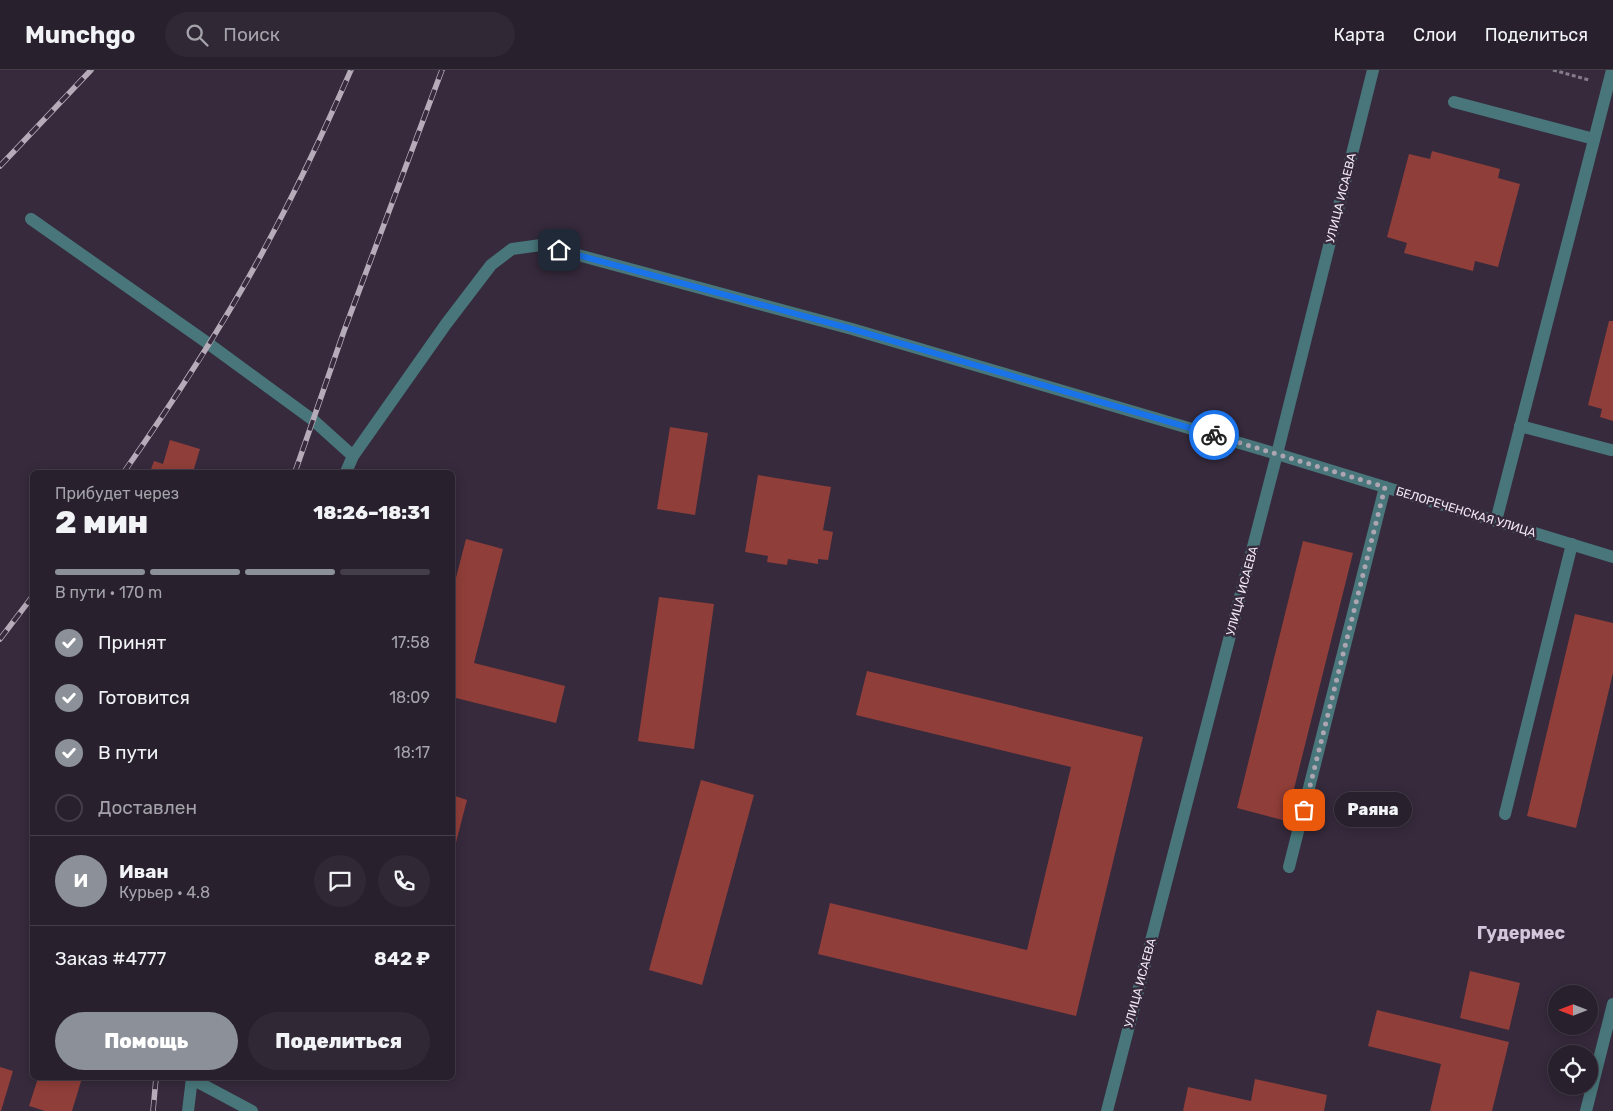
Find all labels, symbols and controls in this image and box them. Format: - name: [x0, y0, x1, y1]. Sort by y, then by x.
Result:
- search box: [165, 12, 515, 57]
- text: Munchgo: [25, 21, 135, 49]
- icon: search: [183, 21, 211, 49]
- text: Поиск: [223, 23, 280, 46]
- text: Карта: [1334, 24, 1385, 46]
- text: Слои: [1413, 24, 1457, 46]
- text: Поделиться: [1485, 24, 1588, 46]
- street label: УЛИЦА ИСАЕВА: [1323, 152, 1359, 244]
- pin: [538, 229, 580, 271]
- icon: home: [545, 236, 573, 264]
- courier: [1189, 410, 1239, 460]
- icon: bike: [1200, 421, 1228, 449]
- text: Прибудет через: [55, 484, 179, 503]
- street label: БЕЛОРЕЧЕНСКАЯ УЛИЦА: [1394, 484, 1538, 540]
- text: 18:26–18:31: [313, 501, 430, 524]
- text: 2 мин: [55, 503, 148, 541]
- street label: УЛИЦА ИСАЕВА: [1223, 545, 1261, 637]
- text: В пути · 170 m: [55, 583, 162, 602]
- icon: check: [55, 629, 83, 657]
- text: Принят: [98, 631, 166, 654]
- text: 17:58: [391, 633, 430, 652]
- icon: check: [55, 684, 83, 712]
- text: Готовится: [98, 686, 190, 709]
- text: 18:09: [389, 688, 430, 707]
- icon: check: [55, 739, 83, 767]
- text: В пути: [98, 741, 158, 764]
- text: 18:17: [394, 743, 430, 762]
- pin: [1283, 789, 1325, 831]
- callout: Раяна: [1334, 792, 1412, 828]
- text: Доставлен: [98, 796, 197, 819]
- icon: bag: [1290, 796, 1318, 824]
- text: Раяна: [1348, 800, 1398, 819]
- button: chat: [314, 855, 366, 907]
- button: phone: [378, 855, 430, 907]
- text: Иван: [119, 860, 169, 883]
- text: И: [74, 869, 88, 892]
- text: Курьер · 4.8: [119, 883, 210, 902]
- district label: Гудермес: [1477, 922, 1566, 944]
- street label: УЛИЦА ИСАЕВА: [1121, 937, 1159, 1029]
- text: Заказ #4777: [55, 947, 166, 970]
- text: 842 ₽: [374, 947, 430, 970]
- north arrow: [1548, 985, 1598, 1035]
- map controls: [1548, 985, 1598, 1095]
- button: Помощь: [55, 1012, 238, 1070]
- button: Поделиться: [248, 1012, 430, 1070]
- button: locate: [1548, 1045, 1598, 1095]

